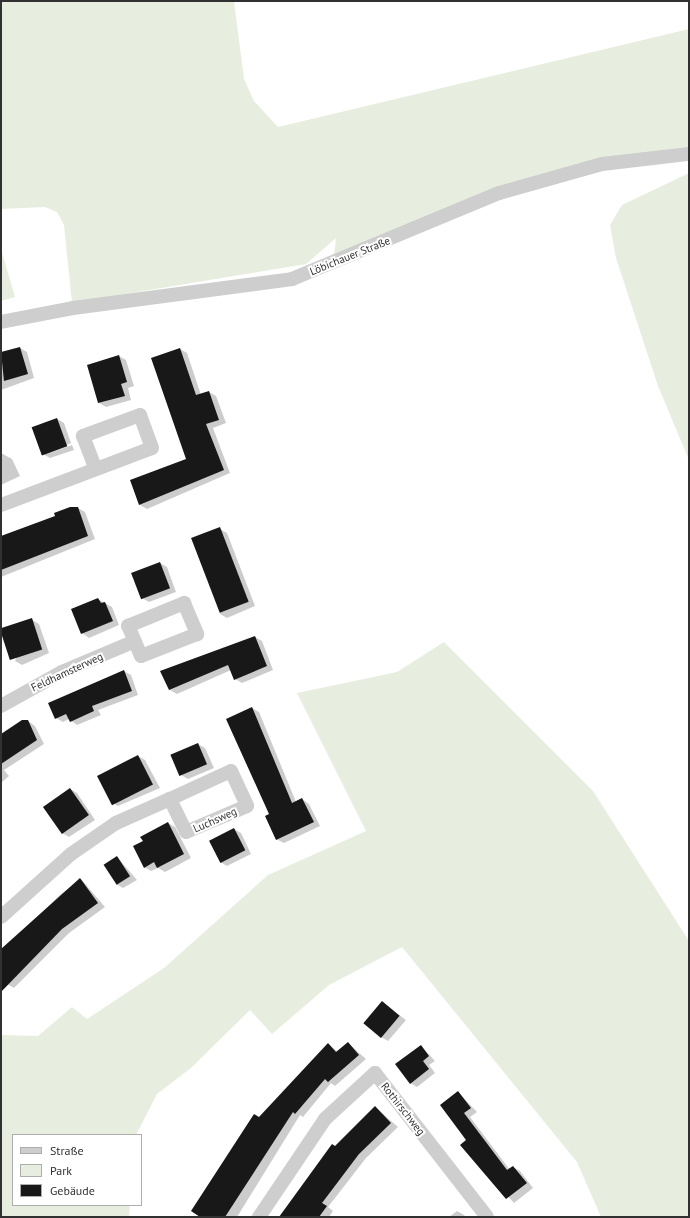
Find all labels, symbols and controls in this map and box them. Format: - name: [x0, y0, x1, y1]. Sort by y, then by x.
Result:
- street label: Löbichauer Straße: [308, 234, 392, 278]
- street label: Feldhamsterweg: [29, 650, 105, 694]
- street label: Luchsweg: [191, 805, 239, 835]
- street label: Rothirschweg: [378, 1080, 428, 1138]
- legend: [12, 1134, 142, 1206]
- text: Straße: [50, 1143, 84, 1158]
- text: Park: [50, 1163, 72, 1178]
- text: Gebäude: [50, 1183, 95, 1198]

